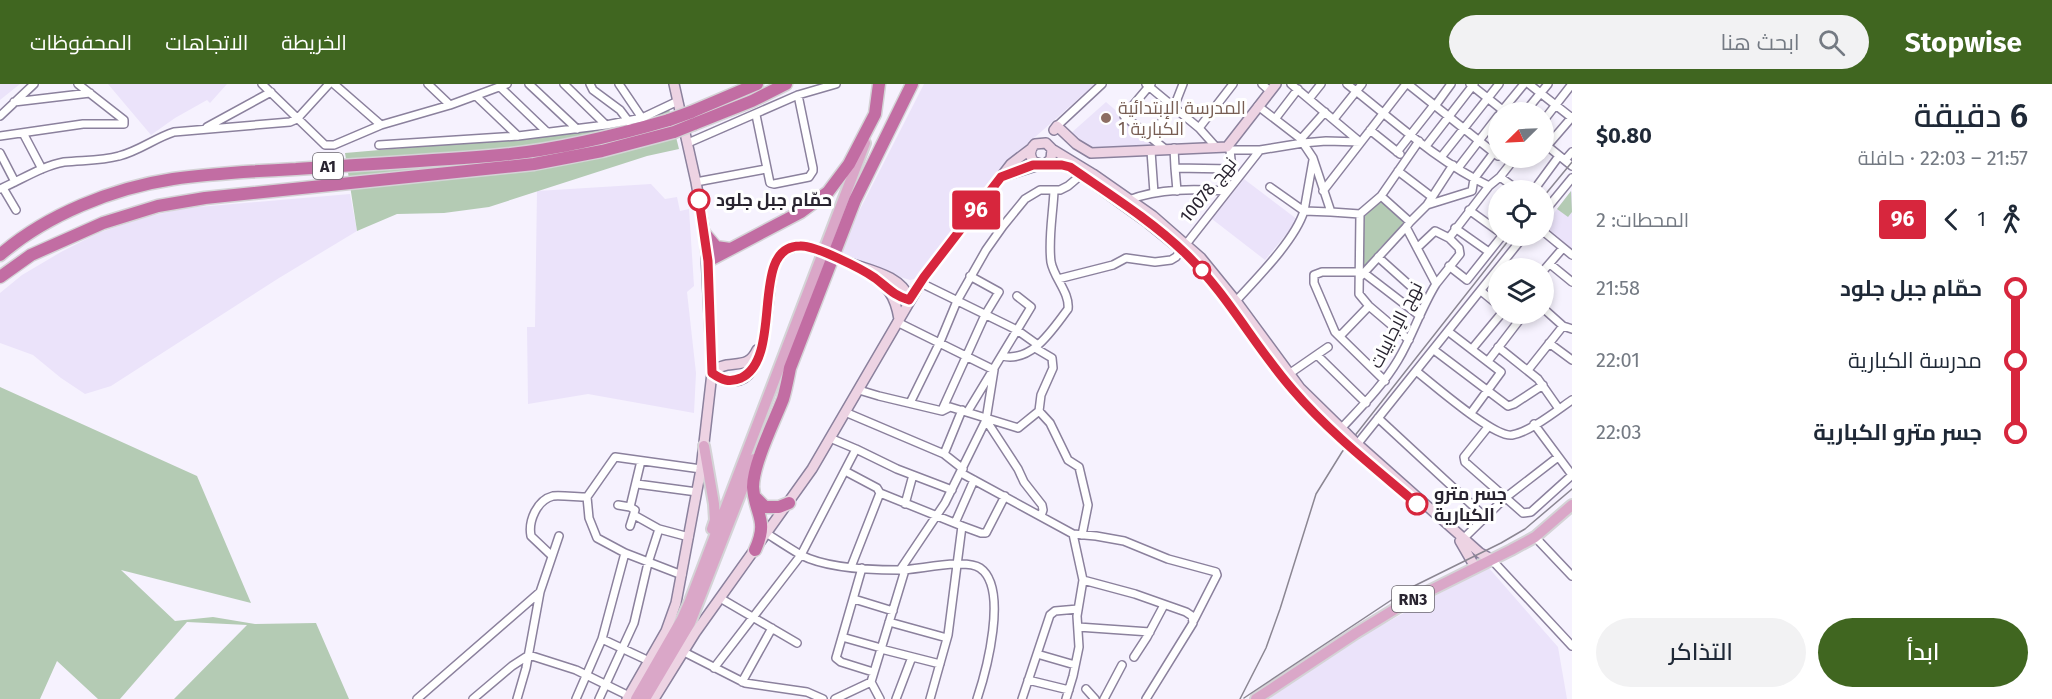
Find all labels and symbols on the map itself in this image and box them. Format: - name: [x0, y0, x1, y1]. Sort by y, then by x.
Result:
- place label: المدرسة الإبتدائية الكبارية 1: [1118, 97, 1246, 140]
- north arrow: [1488, 102, 1554, 168]
- marker: المدرسة الإبتدائية الكبارية 1: [1099, 111, 1113, 125]
- road number: A1: [313, 153, 343, 179]
- street label: نهج 10078: [1175, 153, 1242, 228]
- marker: حمّام جبل جلود: [688, 189, 710, 211]
- place label: حمّام جبل جلود: [716, 189, 832, 212]
- line badge: 96: [949, 190, 1003, 230]
- unlabelled marker: [1193, 261, 1211, 279]
- street label: نهج الإجابيات: [1365, 278, 1428, 372]
- place label: جسر مترو الكبارية: [1434, 483, 1507, 526]
- marker: جسر مترو الكبارية: [1406, 493, 1428, 515]
- road number: RN3: [1392, 586, 1434, 612]

